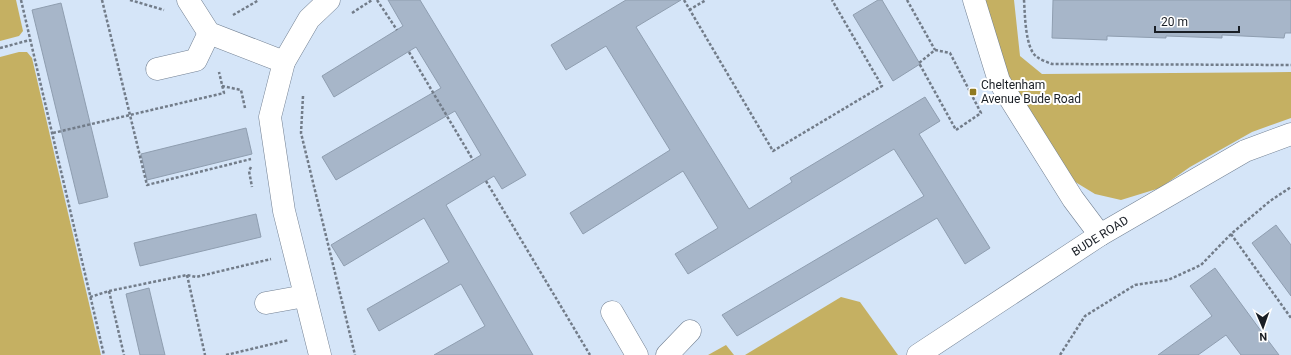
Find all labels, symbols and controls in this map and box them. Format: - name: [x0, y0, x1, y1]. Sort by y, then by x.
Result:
- scale bar: [1155, 8, 1239, 34]
- text: 20 m: [1161, 15, 1188, 29]
- place label: Cheltenham Avenue Bude Road: [981, 78, 1081, 106]
- marker: Cheltenham Avenue Bude Road: [968, 87, 978, 97]
- street label: BUDE ROAD: [1069, 213, 1131, 259]
- north arrow: [1243, 307, 1283, 347]
- text: N: [1259, 330, 1267, 343]

